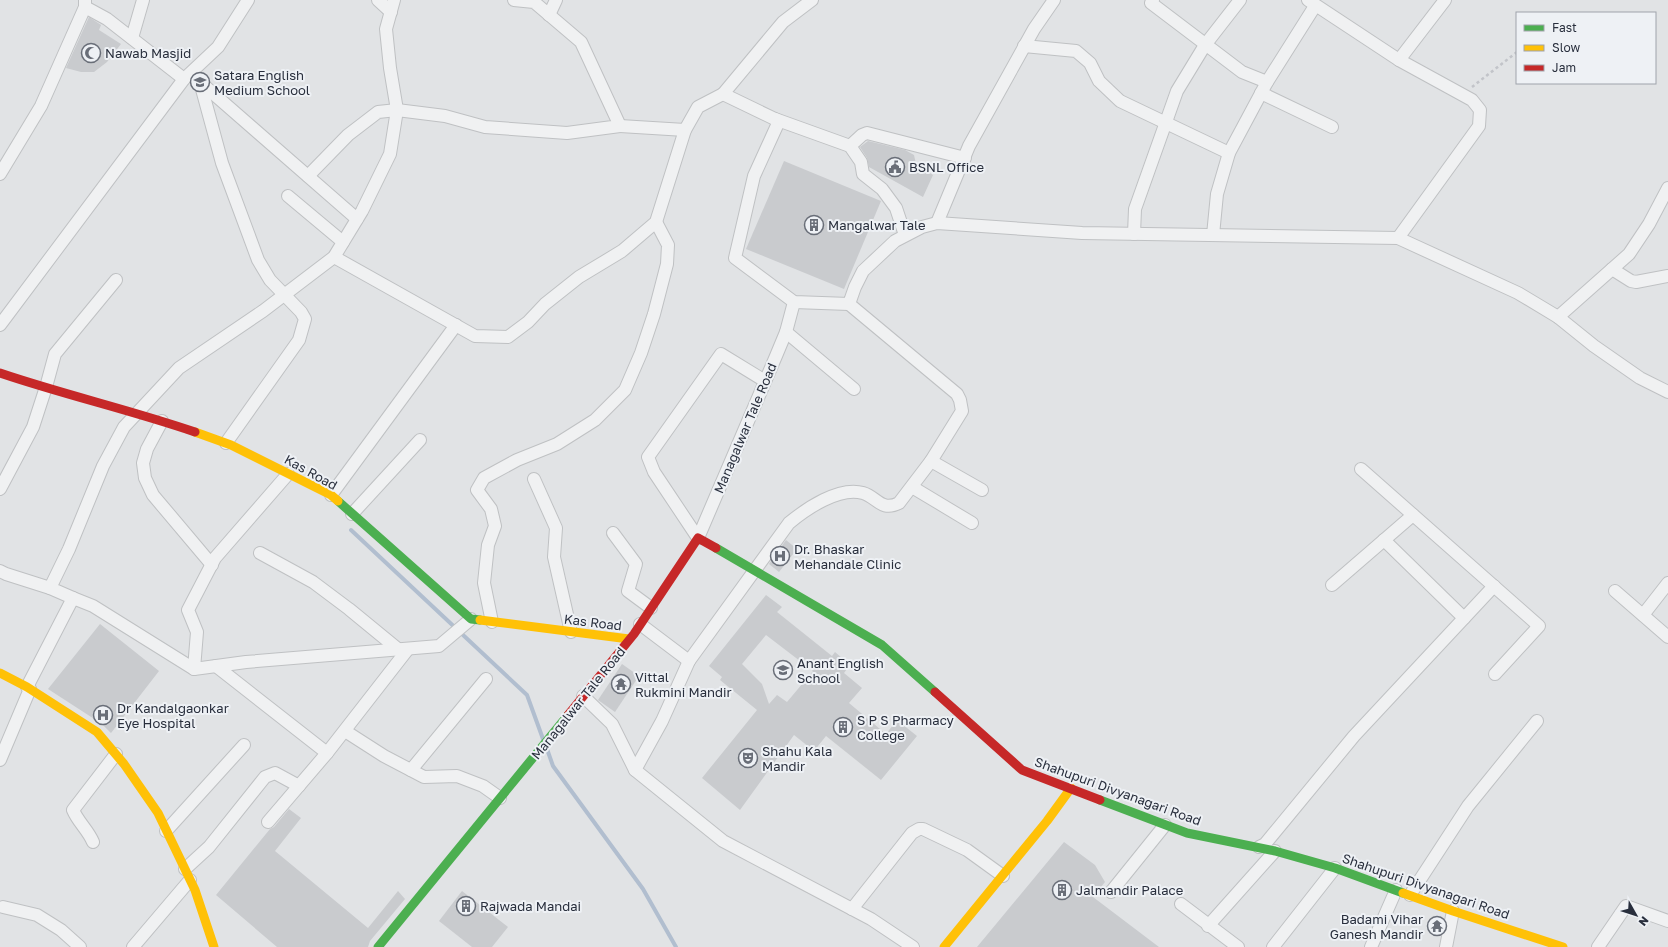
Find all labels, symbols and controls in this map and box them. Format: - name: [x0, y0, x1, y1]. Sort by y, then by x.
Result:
- legend: [1516, 12, 1656, 84]
- text: Fast: [1552, 20, 1577, 35]
- text: Slow: [1552, 40, 1580, 55]
- mosque icon: Nawab Masjid: [80, 42, 102, 64]
- place label: Nawab Masjid: [105, 45, 191, 61]
- text: Jam: [1552, 60, 1576, 75]
- place label: Satara English Medium School: [214, 67, 310, 98]
- school or university icon: Satara English Medium School: [189, 71, 211, 93]
- public building icon: BSNL Office: [884, 156, 906, 178]
- place label: BSNL Office: [909, 159, 984, 175]
- building icon: Mangalwar Tale: [803, 214, 825, 236]
- place label: Mangalwar Tale: [828, 217, 926, 233]
- street label: Managalwar Tale Road: [710, 360, 780, 496]
- street label: Kas Road: [282, 451, 340, 493]
- place label: Dr. Bhaskar Mehandale Clinic: [794, 541, 901, 572]
- hospital icon: Dr. Bhaskar Mehandale Clinic: [769, 545, 791, 567]
- street label: Kas Road: [563, 611, 623, 633]
- street label: Managalwar Tale Road: [528, 644, 628, 762]
- place label: Anant English School: [797, 655, 884, 686]
- school or university icon: Anant English School: [772, 659, 794, 681]
- place label: Vittal Rukmini Mandir: [635, 669, 732, 700]
- temple icon: Vittal Rukmini Mandir: [610, 673, 632, 695]
- place label: Dr Kandalgaonkar Eye Hospital: [117, 700, 229, 731]
- hospital icon: Dr Kandalgaonkar Eye Hospital: [92, 704, 114, 726]
- place label: S P S Pharmacy College: [857, 712, 955, 743]
- building icon: S P S Pharmacy College: [832, 716, 854, 738]
- place label: Shahu Kala Mandir: [762, 743, 832, 774]
- theatre icon: Shahu Kala Mandir: [737, 747, 759, 769]
- street label: Shahupuri Divyanagari Road: [1033, 753, 1203, 829]
- street label: Shahupuri Divyanagari Road: [1340, 850, 1512, 922]
- building icon: Jalmandir Palace: [1051, 879, 1073, 901]
- place label: Jalmandir Palace: [1076, 882, 1183, 898]
- building icon: Rajwada Mandai: [455, 895, 477, 917]
- north arrow: [1616, 895, 1656, 935]
- place label: Rajwada Mandai: [480, 898, 581, 914]
- place label: Badami Vihar Ganesh Mandir: [1330, 911, 1423, 942]
- text: N: [1636, 914, 1652, 929]
- temple icon: Badami Vihar Ganesh Mandir: [1426, 915, 1448, 937]

